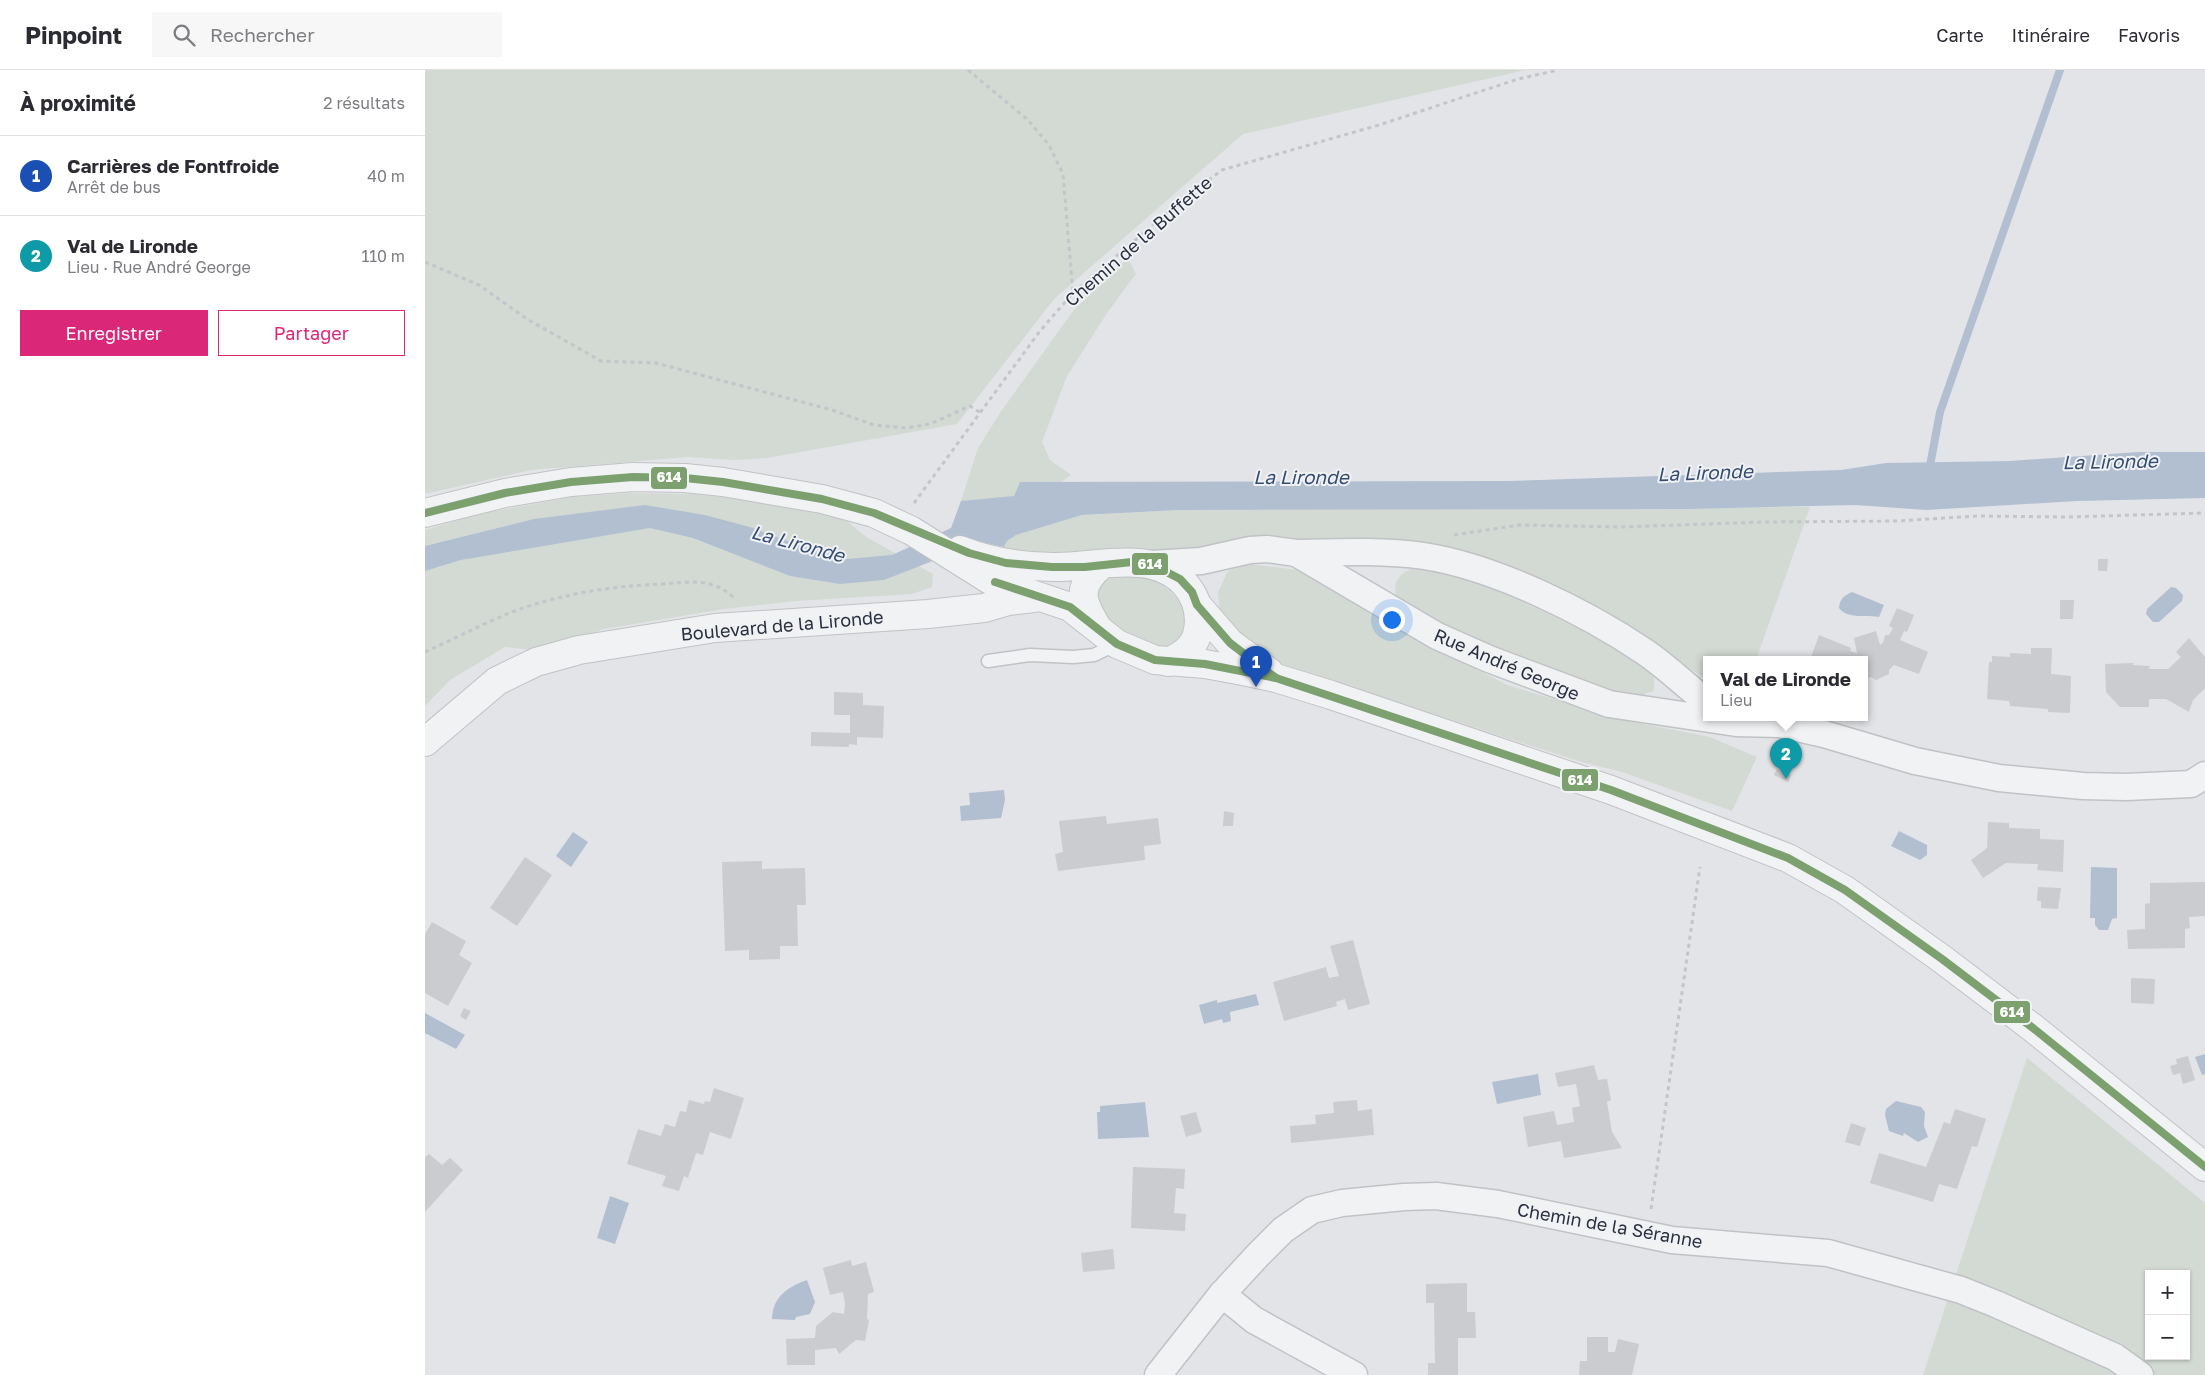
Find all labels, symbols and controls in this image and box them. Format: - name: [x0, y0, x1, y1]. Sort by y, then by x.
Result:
- search box: [152, 12, 502, 57]
- text: Pinpoint: [25, 20, 122, 49]
- icon: search: [170, 21, 198, 49]
- text: Rechercher: [210, 23, 315, 46]
- text: Carte: [1936, 24, 1984, 46]
- text: Itinéraire: [2012, 24, 2090, 46]
- text: Favoris: [2118, 24, 2180, 46]
- text: À proximité: [20, 90, 136, 116]
- text: 2 résultats: [323, 93, 405, 113]
- text: Carrières de Fontfroide: [67, 154, 279, 177]
- text: 1: [32, 166, 40, 186]
- text: 40 m: [367, 166, 405, 186]
- street label: Chemin de la Buffette: [1060, 171, 1216, 311]
- text: Arrêt de bus: [67, 177, 161, 197]
- text: Val de Lironde: [67, 234, 198, 257]
- text: 2: [31, 246, 41, 266]
- text: 110 m: [361, 246, 405, 266]
- text: Lieu · Rue André George: [67, 257, 251, 277]
- button: Enregistrer: [20, 310, 208, 356]
- button: Partager: [218, 310, 405, 356]
- water label: La Lironde: [2062, 449, 2160, 473]
- water label: La Lironde: [1657, 459, 1755, 485]
- water label: La Lironde: [1253, 465, 1351, 488]
- line badge: 614: [650, 466, 688, 490]
- text: 614: [657, 468, 682, 485]
- water label: La Lironde: [749, 520, 849, 567]
- line badge: 614: [1131, 552, 1169, 576]
- text: 614: [1138, 555, 1163, 572]
- street label: Boulevard de la Lironde: [680, 605, 884, 645]
- your location: [1379, 607, 1405, 633]
- street label: Rue André George: [1431, 623, 1583, 705]
- pin: 1: [1240, 646, 1272, 687]
- popup: [1703, 656, 1868, 721]
- text: Val de Lironde: [1720, 667, 1851, 690]
- text: Lieu: [1720, 690, 1752, 710]
- pin: 2: [1770, 738, 1802, 779]
- line badge: 614: [1561, 768, 1599, 792]
- text: 614: [1568, 771, 1593, 788]
- line badge: 614: [1993, 1000, 2031, 1024]
- text: 614: [2000, 1003, 2025, 1020]
- street label: Chemin de la Séranne: [1515, 1198, 1705, 1252]
- map controls: [2145, 1270, 2190, 1360]
- button: +: [2145, 1270, 2190, 1315]
- button: −: [2145, 1315, 2190, 1360]

